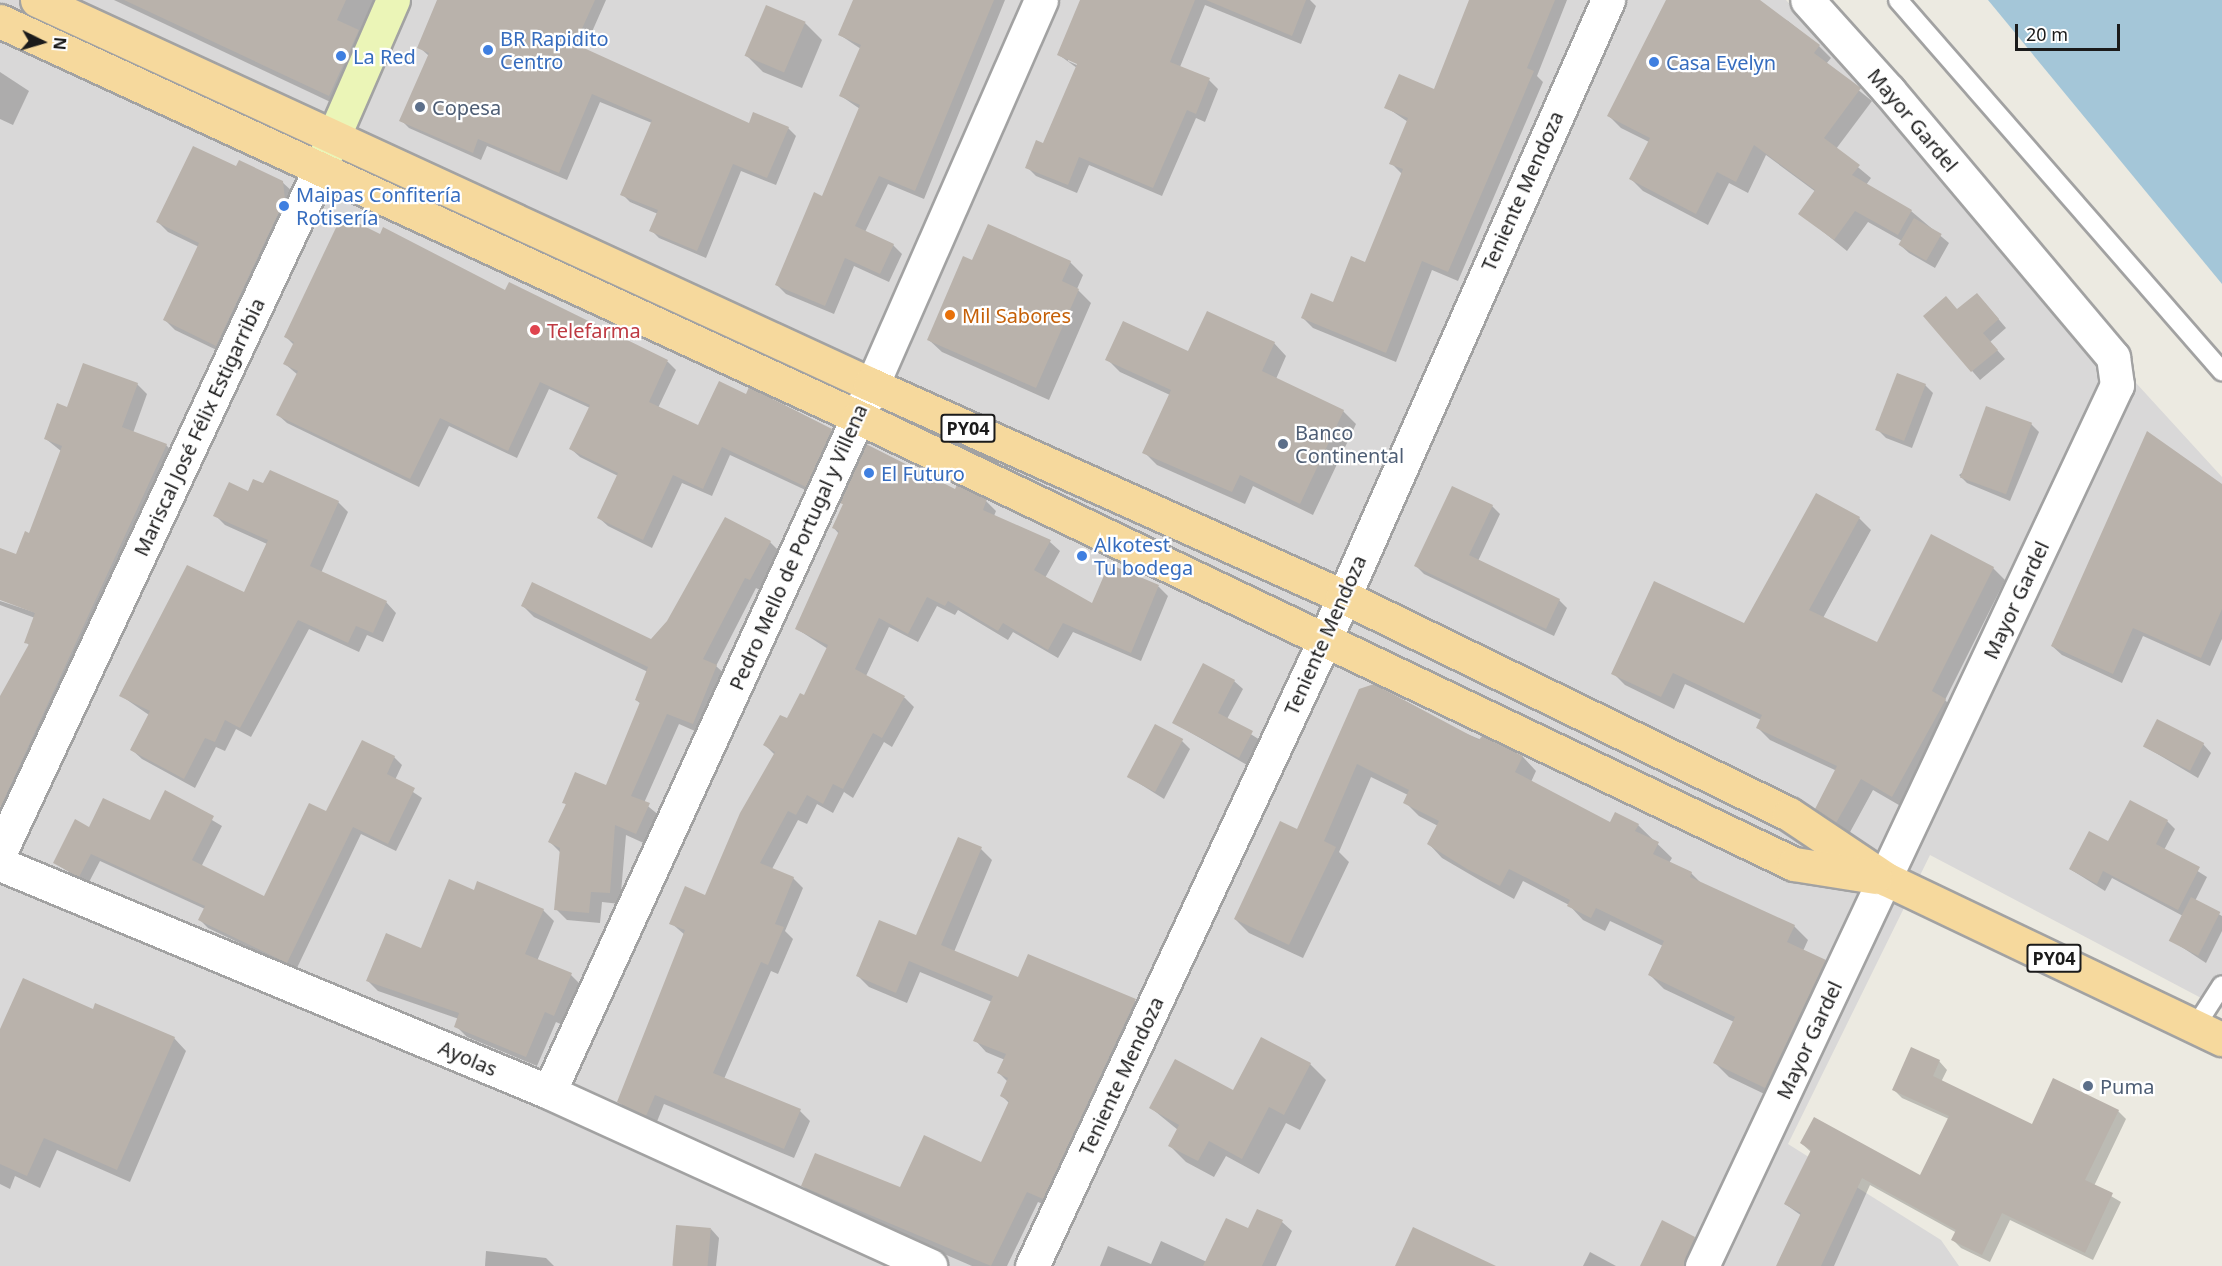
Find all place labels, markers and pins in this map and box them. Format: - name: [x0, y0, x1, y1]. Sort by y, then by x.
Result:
- place label: BR Rapidito Centro: [500, 27, 609, 74]
- marker: BR Rapidito Centro: [481, 43, 495, 57]
- place label: La Red: [353, 44, 416, 68]
- marker: La Red: [334, 49, 348, 63]
- place label: Casa Evelyn: [1666, 50, 1776, 74]
- marker: Casa Evelyn: [1647, 55, 1661, 69]
- place label: Copesa: [432, 95, 501, 119]
- marker: Copesa: [413, 100, 427, 114]
- place label: Maipas Confitería Rotisería: [296, 183, 461, 230]
- marker: Maipas Confitería Rotisería: [277, 199, 291, 213]
- place label: Mil Sabores: [962, 303, 1071, 327]
- marker: Mil Sabores: [943, 308, 957, 322]
- place label: Telefarma: [547, 318, 641, 342]
- marker: Telefarma: [528, 323, 542, 337]
- place label: Banco Continental: [1295, 420, 1404, 467]
- marker: Banco Continental: [1276, 437, 1290, 451]
- place label: El Futuro: [881, 461, 965, 485]
- marker: El Futuro: [862, 466, 876, 480]
- place label: Alkotest Tu bodega: [1094, 532, 1193, 579]
- marker: Alkotest Tu bodega: [1075, 549, 1089, 563]
- place label: Puma: [2100, 1074, 2154, 1098]
- marker: Puma: [2081, 1079, 2095, 1093]

